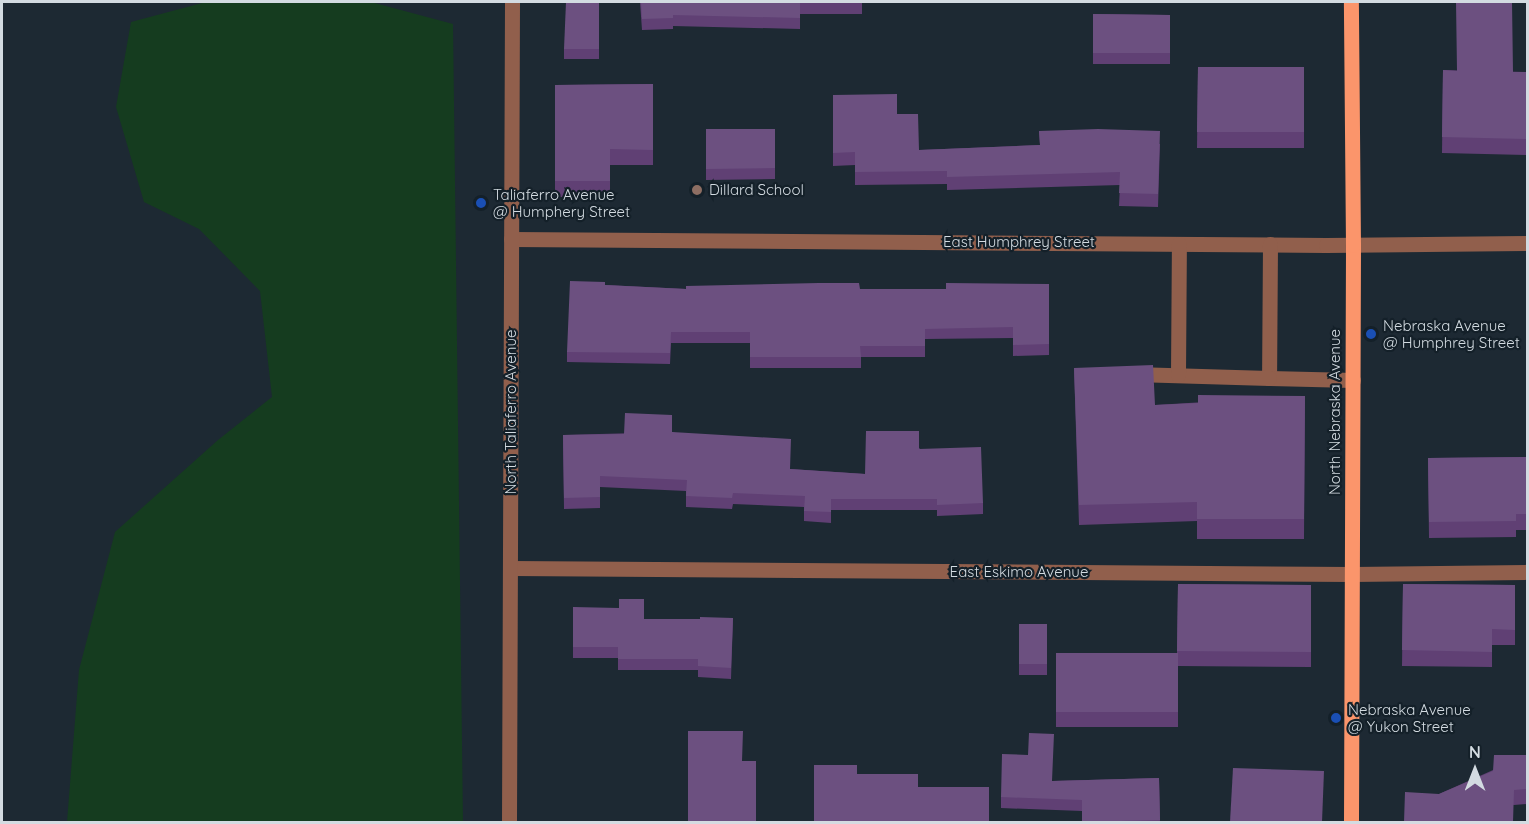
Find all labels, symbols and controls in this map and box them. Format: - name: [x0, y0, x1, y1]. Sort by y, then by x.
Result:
- place label: Dillard School: [709, 181, 804, 199]
- marker: Dillard School: [690, 183, 704, 197]
- place label: Taliaferro Avenue @ Humphery Street: [493, 185, 630, 220]
- marker: Taliaferro Avenue @ Humphery Street: [474, 196, 488, 210]
- street label: East Humphrey Street: [943, 233, 1095, 251]
- place label: Nebraska Avenue @ Humphrey Street: [1383, 316, 1520, 351]
- marker: Nebraska Avenue @ Humphrey Street: [1364, 327, 1378, 341]
- street label: North Nebraska Avenue: [1326, 329, 1344, 495]
- street label: North Taliaferro Avenue: [502, 330, 520, 494]
- street label: East Eskimo Avenue: [950, 563, 1088, 581]
- place label: Nebraska Avenue @ Yukon Street: [1348, 700, 1471, 735]
- marker: Nebraska Avenue @ Yukon Street: [1329, 711, 1343, 725]
- north arrow: [1445, 740, 1505, 800]
- text: N: [1469, 742, 1481, 762]

